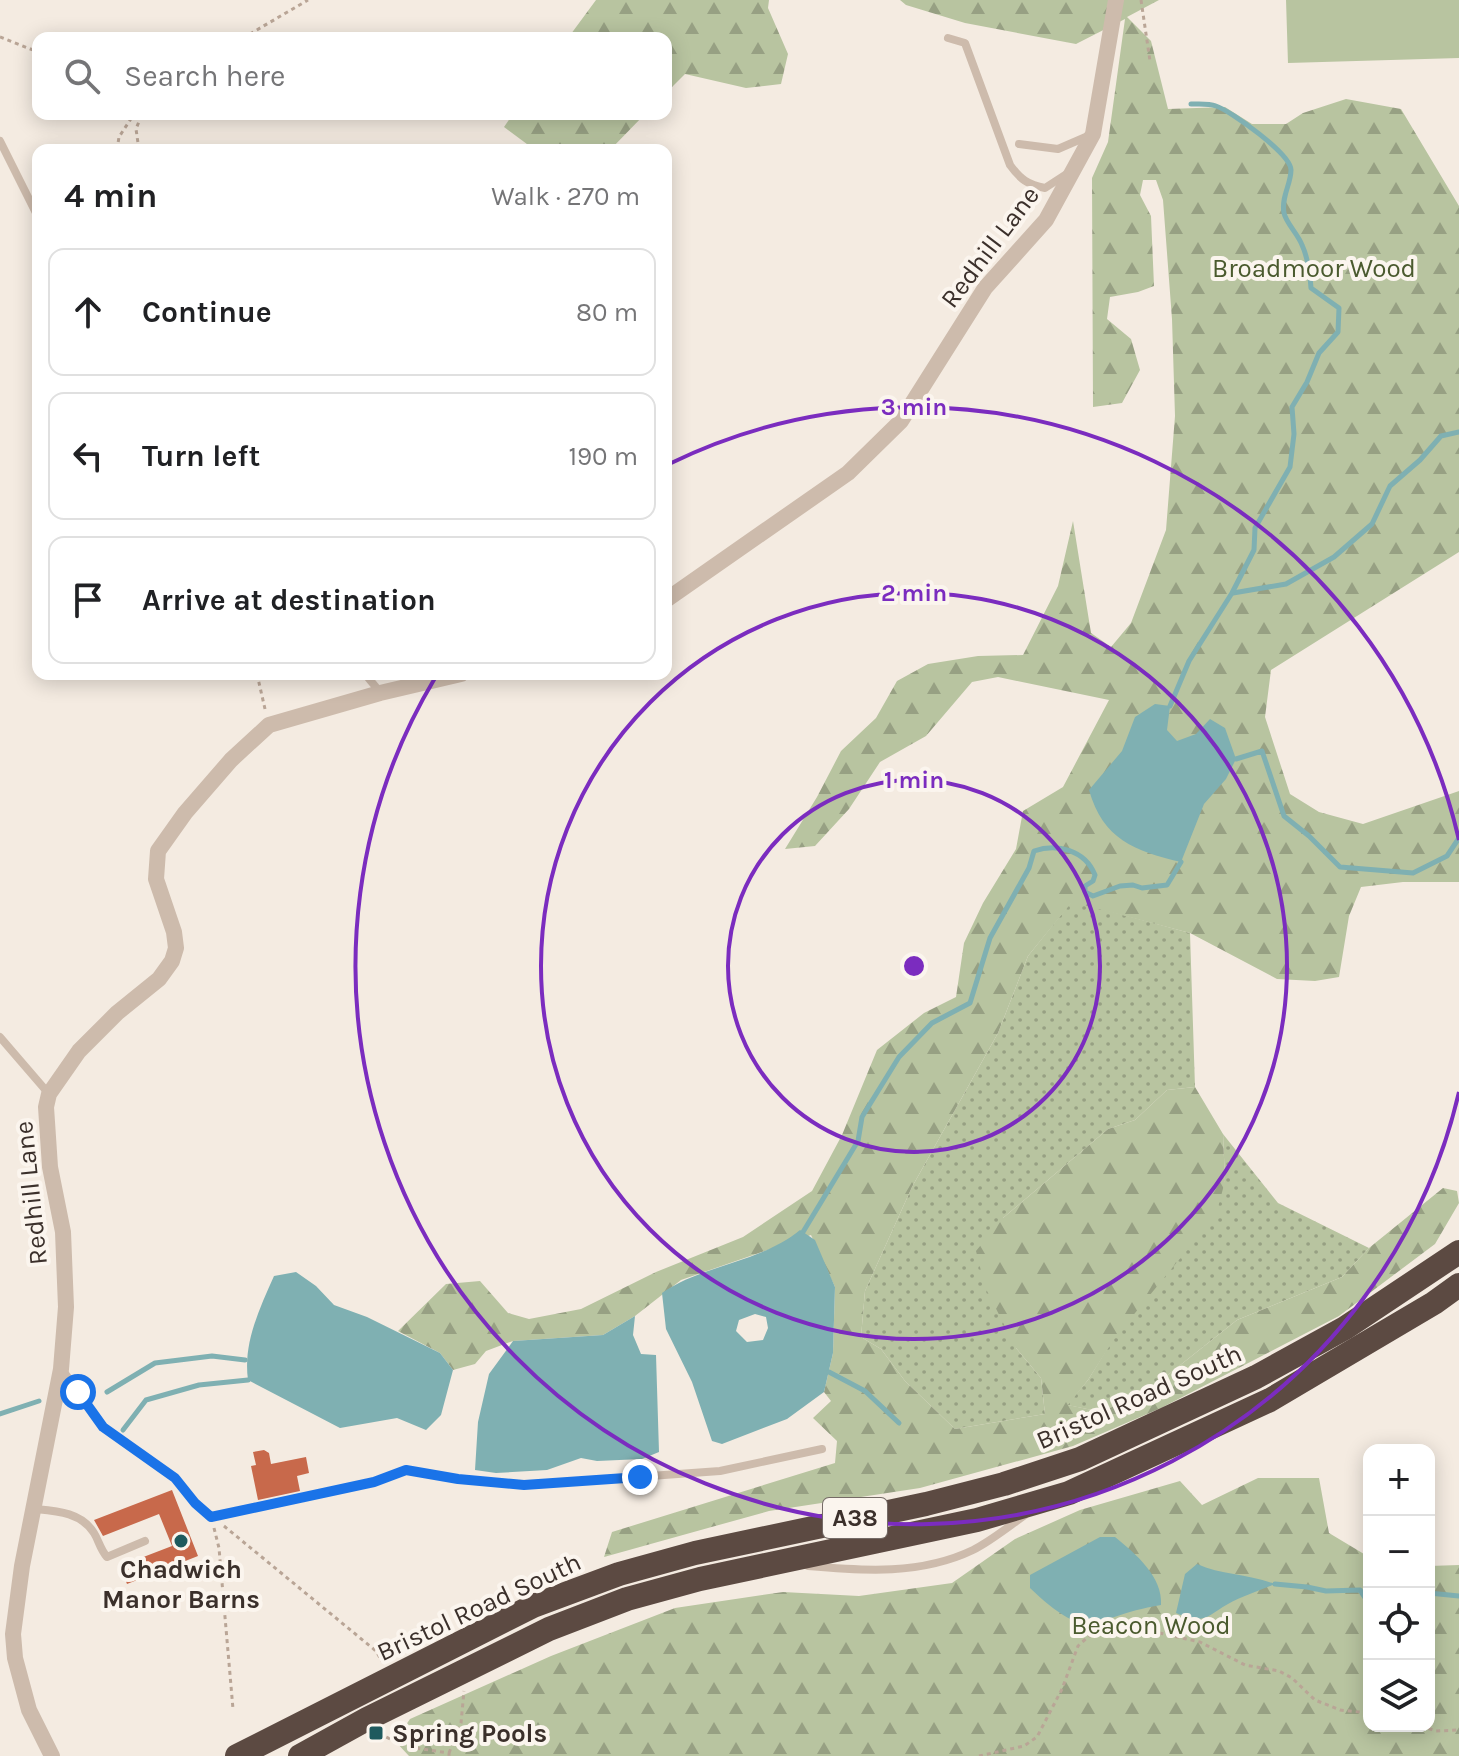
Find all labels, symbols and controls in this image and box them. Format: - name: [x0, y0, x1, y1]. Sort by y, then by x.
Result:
- search box: [32, 32, 672, 120]
- icon: search: [60, 54, 104, 98]
- text: Search here: [124, 58, 285, 94]
- text: 4 min: [64, 176, 157, 216]
- street label: Redhill Lane: [934, 180, 1046, 314]
- text: Walk · 270 m: [491, 181, 640, 212]
- park label: Broadmoor Wood: [1212, 253, 1416, 284]
- icon: ahead: [66, 290, 110, 334]
- text: Continue: [142, 294, 272, 330]
- text: 80 m: [576, 297, 638, 328]
- text: 3 min: [881, 393, 947, 421]
- icon: left: [66, 434, 110, 478]
- text: Turn left: [142, 438, 260, 474]
- text: 190 m: [568, 441, 638, 472]
- icon: arrive: [66, 578, 110, 622]
- text: 2 min: [881, 579, 947, 607]
- text: Arrive at destination: [142, 582, 436, 618]
- text: 1 min: [884, 766, 944, 794]
- centre of rings: [900, 952, 928, 980]
- street label: Redhill Lane: [8, 1120, 54, 1266]
- street label: Bristol Road South: [1031, 1338, 1247, 1456]
- route start: [60, 1374, 96, 1410]
- map controls: [1363, 1444, 1435, 1732]
- button: +: [1363, 1444, 1435, 1516]
- route end: [622, 1459, 658, 1495]
- road number: A38: [823, 1498, 887, 1538]
- button: −: [1363, 1516, 1435, 1588]
- marker: Chadwich Manor Barns: [172, 1532, 190, 1550]
- street label: Bristol Road South: [372, 1546, 586, 1668]
- place label: Chadwich Manor Barns: [102, 1554, 260, 1615]
- button: locate: [1363, 1588, 1435, 1660]
- park label: Beacon Wood: [1071, 1610, 1231, 1641]
- button: layers: [1363, 1660, 1435, 1732]
- place label: Spring Pools: [392, 1718, 547, 1749]
- marker: Spring Pools: [367, 1724, 385, 1742]

